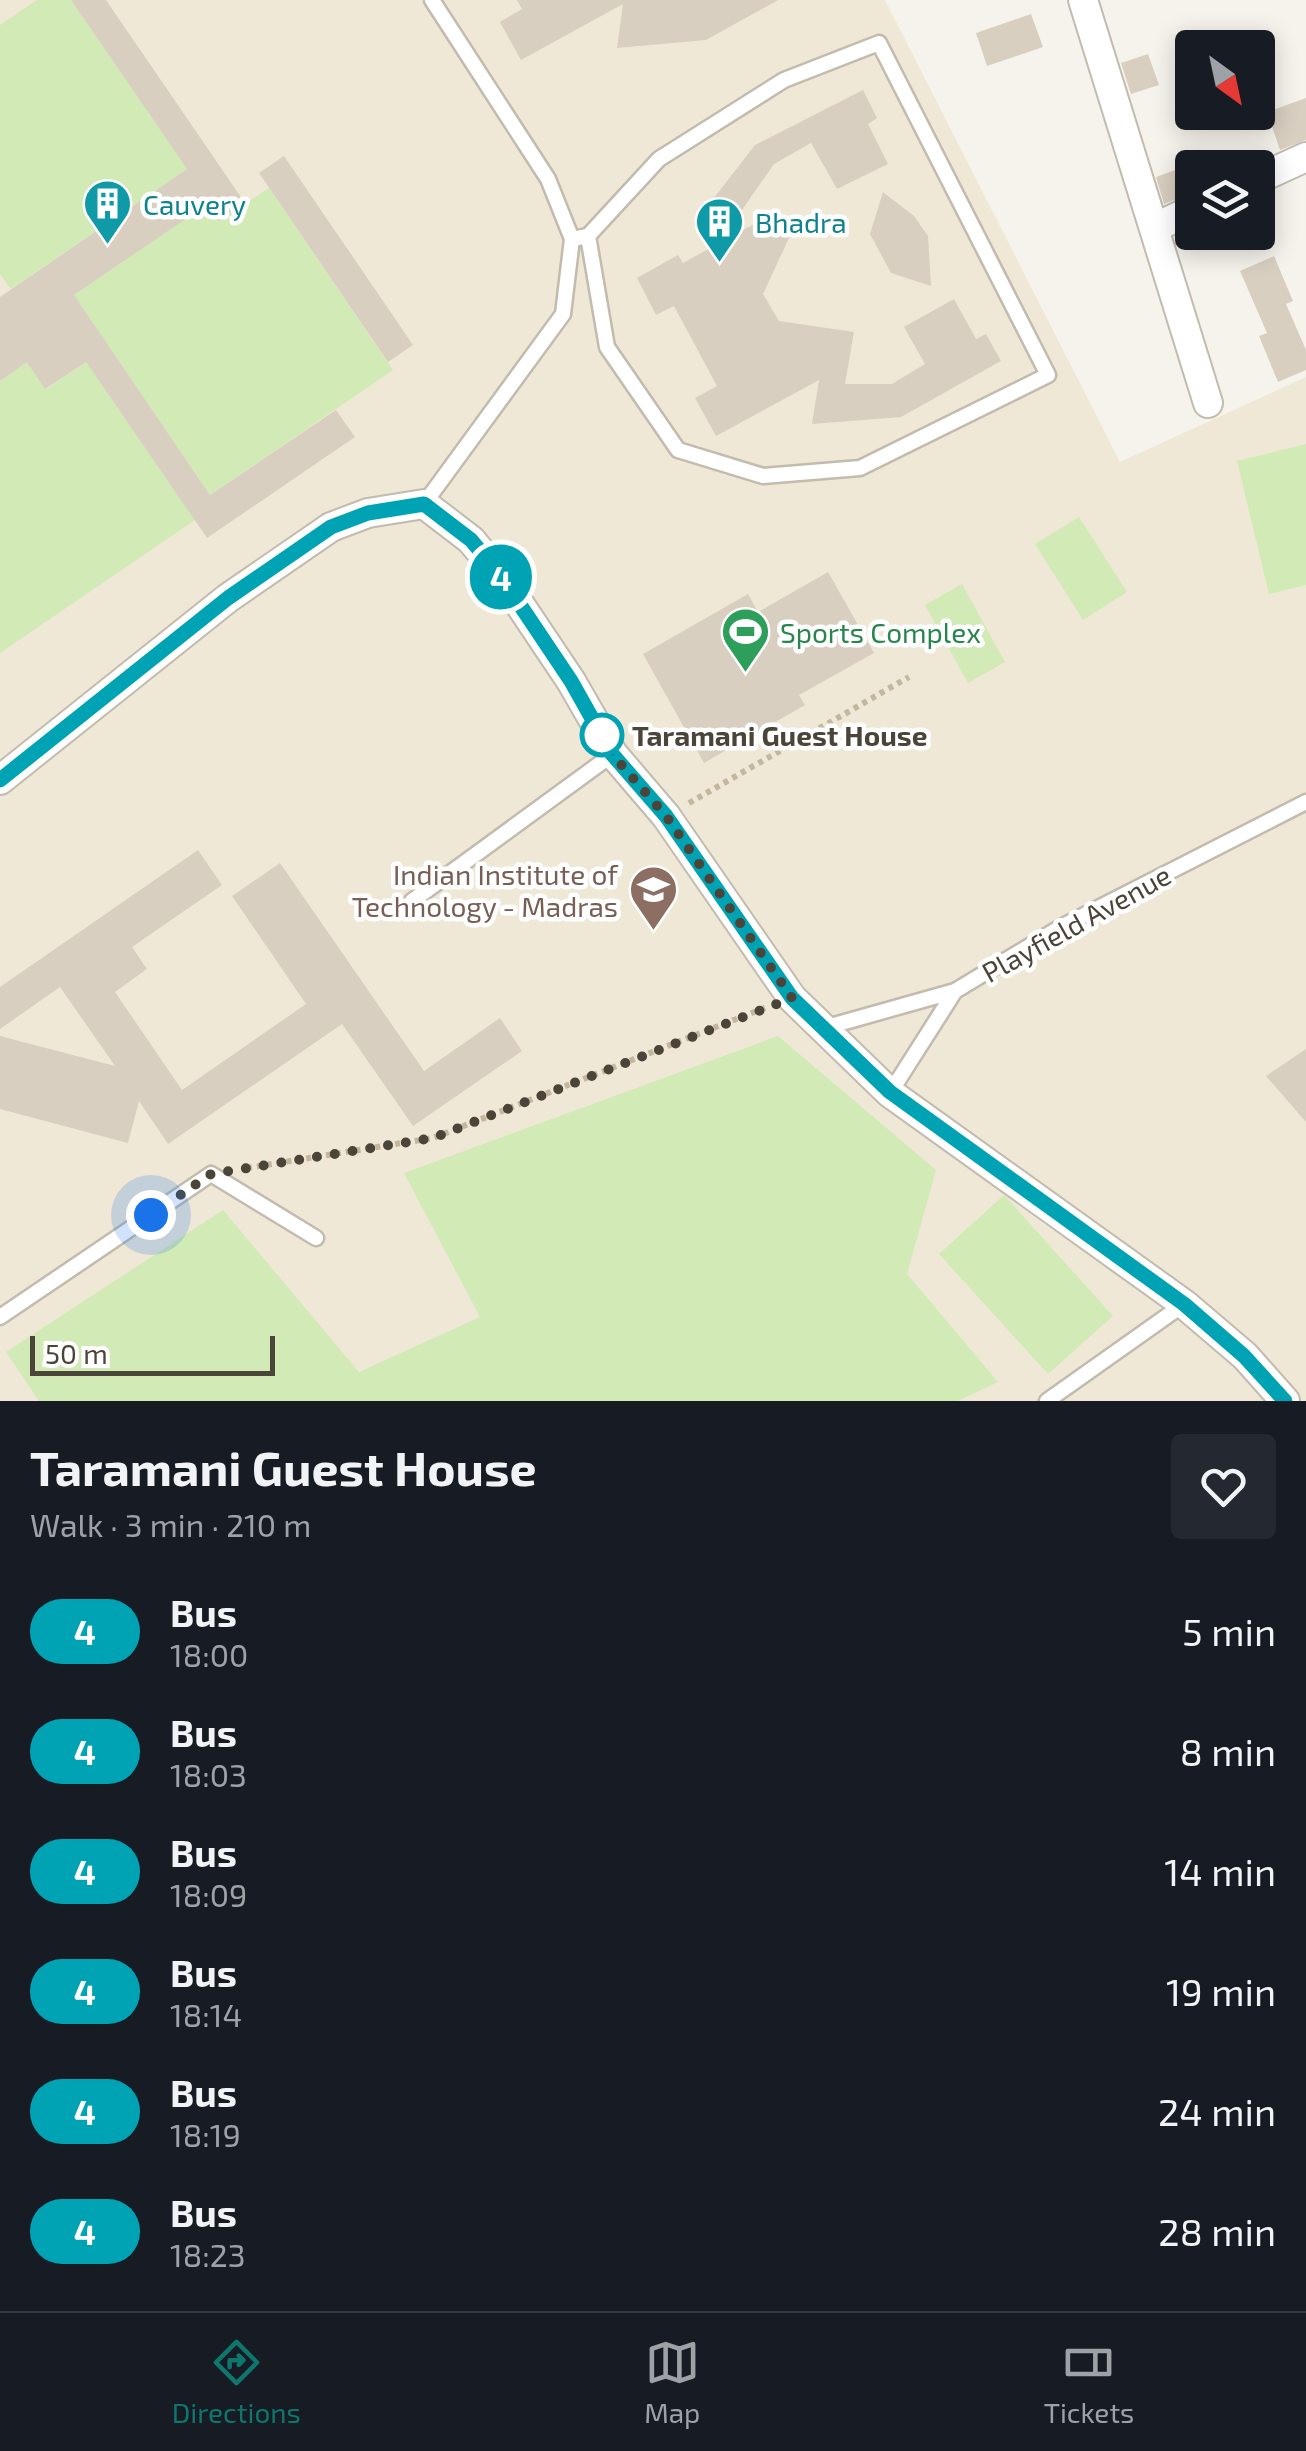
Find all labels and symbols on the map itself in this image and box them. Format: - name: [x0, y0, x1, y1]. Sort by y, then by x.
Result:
- north arrow: [1175, 30, 1275, 130]
- building icon: Cauvery: [82, 178, 134, 246]
- place label: Cauvery: [143, 187, 246, 221]
- building icon: Bhadra: [694, 196, 746, 264]
- place label: Bhadra: [755, 205, 847, 239]
- line badge: 4: [468, 544, 534, 610]
- sports icon: Sports Complex: [719, 606, 771, 674]
- place label: Sports Complex: [780, 615, 981, 649]
- marker: Taramani Guest House: [581, 714, 623, 756]
- place label: Taramani Guest House: [632, 718, 928, 752]
- place label: Indian Institute of Technology - Madras: [352, 857, 619, 923]
- street label: Playfield Avenue: [976, 857, 1176, 989]
- school or university icon: Indian Institute of Technology - Madras: [627, 864, 679, 932]
- your location: [126, 1190, 176, 1240]
- scale bar: [30, 1331, 275, 1376]

